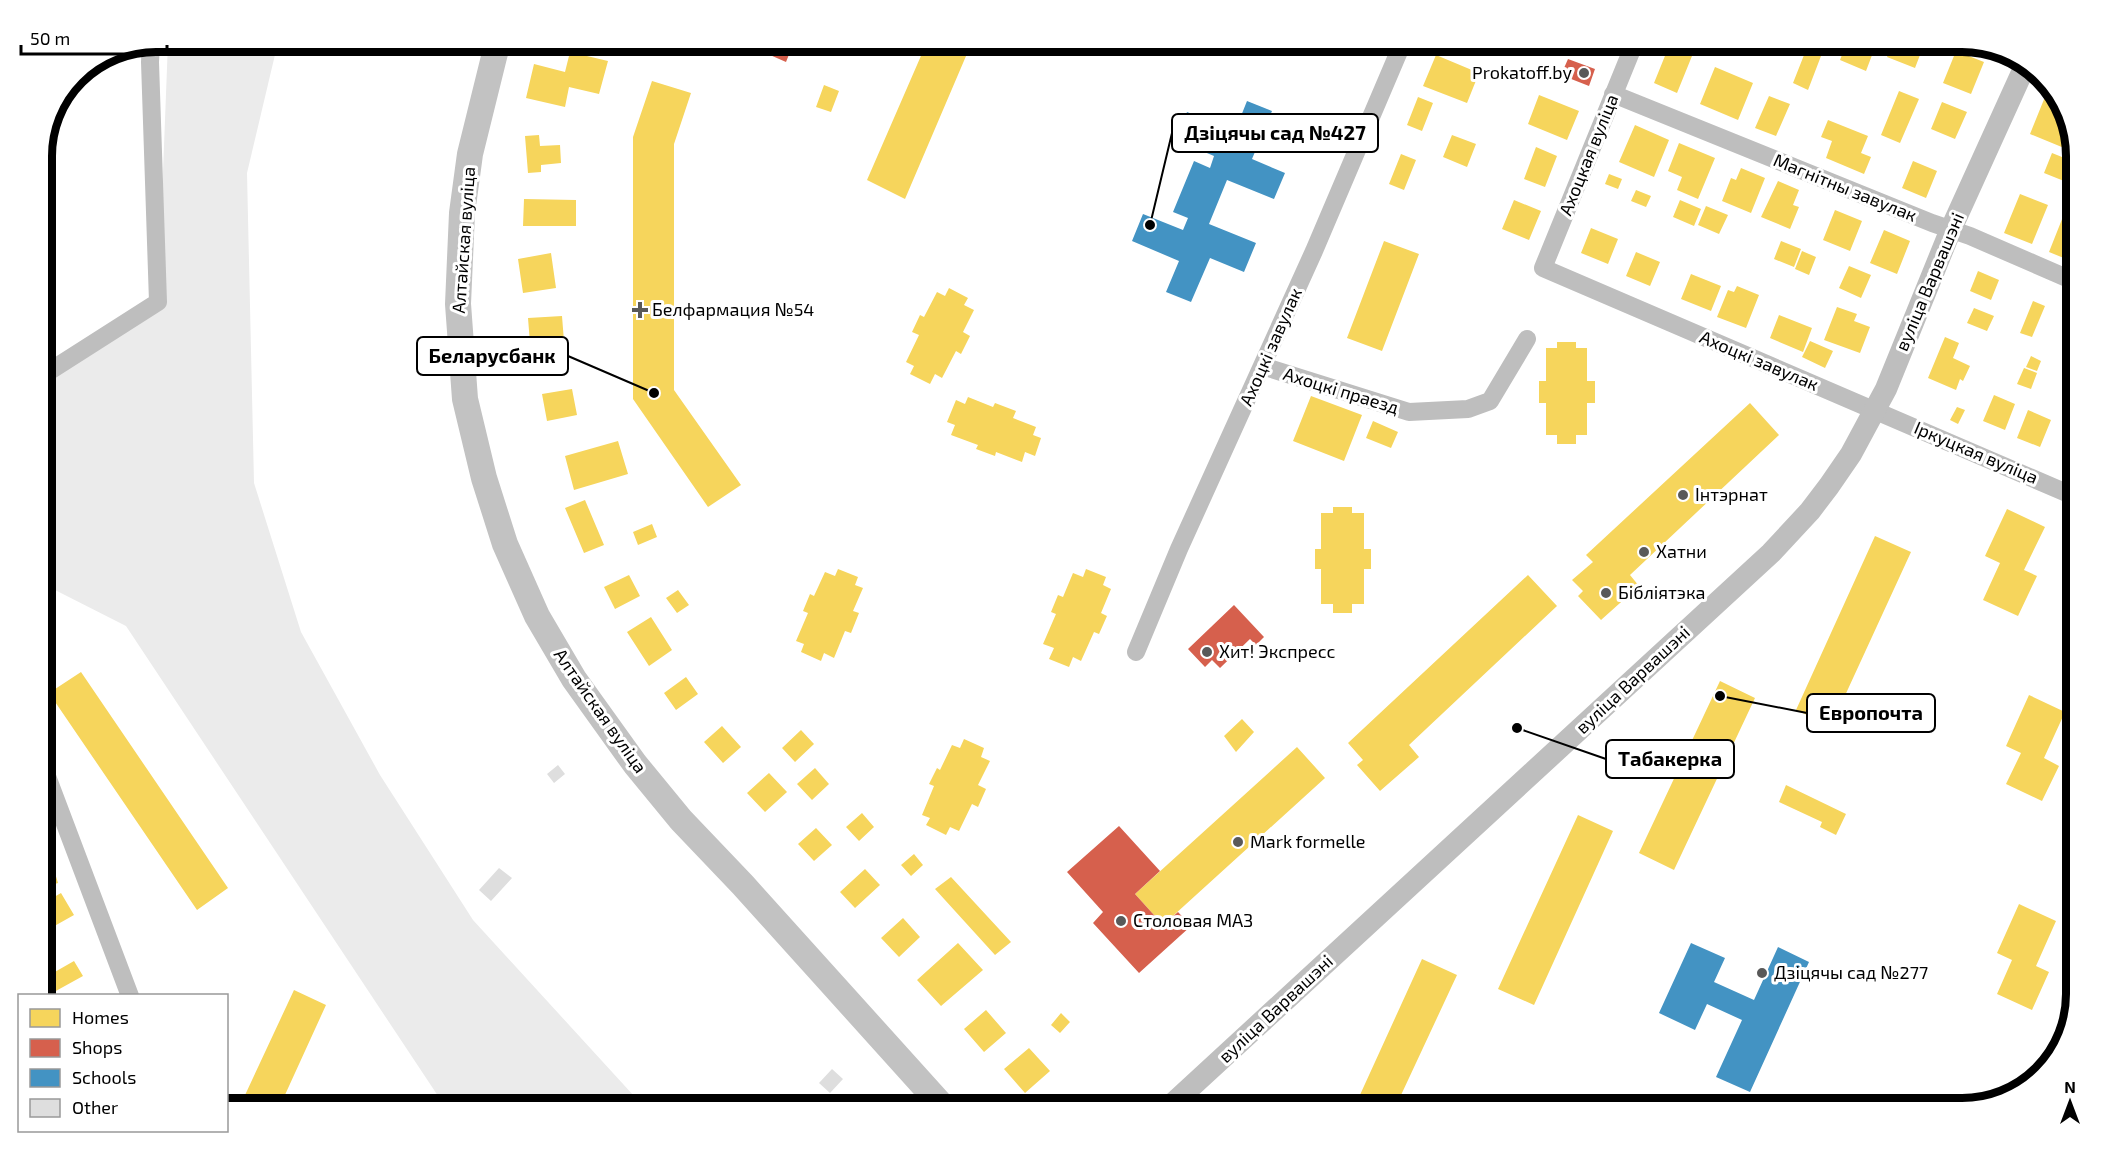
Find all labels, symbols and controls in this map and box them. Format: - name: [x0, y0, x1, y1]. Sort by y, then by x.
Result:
- scale bar: [21, 18, 166, 56]
- text: 50 m: [30, 27, 70, 49]
- place label: Prokatoff.by: [1472, 61, 1572, 83]
- marker: Prokatoff.by: [1577, 66, 1591, 80]
- street label: Ахоцкая вуліца: [1554, 91, 1622, 219]
- callout: Дзіцячы сад №427: [1172, 114, 1378, 152]
- text: Дзіцячы сад №427: [1184, 120, 1366, 144]
- street label: Магнітны завулак: [1770, 148, 1921, 226]
- street label: Алтайская вуліца: [447, 166, 479, 314]
- street label: вуліца Варвашэні: [1890, 209, 1968, 354]
- street label: Ахоцкі завулак: [1234, 284, 1306, 409]
- place label: Белфармация №54: [652, 298, 814, 320]
- marker: Белфармация №54: [633, 303, 647, 317]
- street label: Ахоцкі завулак: [1697, 325, 1823, 395]
- callout: Беларусбанк: [417, 337, 568, 375]
- text: Беларусбанк: [428, 343, 556, 367]
- street label: Ахоцкі праезд: [1281, 362, 1402, 418]
- street label: Іркуцкая вуліца: [1911, 416, 2042, 488]
- place label: Інтэрнат: [1695, 483, 1768, 505]
- marker: Інтэрнат: [1676, 488, 1690, 502]
- place label: Хатни: [1656, 540, 1707, 562]
- marker: Хатни: [1637, 545, 1651, 559]
- place label: Бібліятэка: [1618, 581, 1706, 603]
- marker: Бібліятэка: [1599, 586, 1613, 600]
- street label: вуліца Варвашэні: [1571, 621, 1694, 738]
- place label: Хит! Экспресс: [1219, 640, 1335, 662]
- street label: Алтайская вуліца: [550, 644, 652, 777]
- marker: Хит! Экспресс: [1200, 645, 1214, 659]
- callout: Европочта: [1807, 694, 1935, 732]
- text: Европочта: [1819, 700, 1923, 724]
- callout: Табакерка: [1606, 740, 1734, 778]
- text: Табакерка: [1618, 746, 1722, 770]
- place label: Mark formelle: [1250, 830, 1366, 852]
- marker: Mark formelle: [1231, 835, 1245, 849]
- place label: Столовая МАЗ: [1133, 909, 1253, 931]
- marker: Столовая МАЗ: [1114, 914, 1128, 928]
- street label: вуліца Варвашэні: [1214, 950, 1337, 1067]
- place label: Дзіцячы сад №277: [1774, 961, 1928, 983]
- marker: Дзіцячы сад №277: [1755, 966, 1769, 980]
- legend: [18, 994, 228, 1132]
- text: Homes: [72, 1006, 129, 1028]
- text: Shops: [72, 1036, 122, 1058]
- text: Schools: [72, 1066, 136, 1088]
- north arrow: [2040, 1072, 2100, 1132]
- text: N: [2064, 1077, 2076, 1096]
- text: Other: [72, 1096, 118, 1118]

